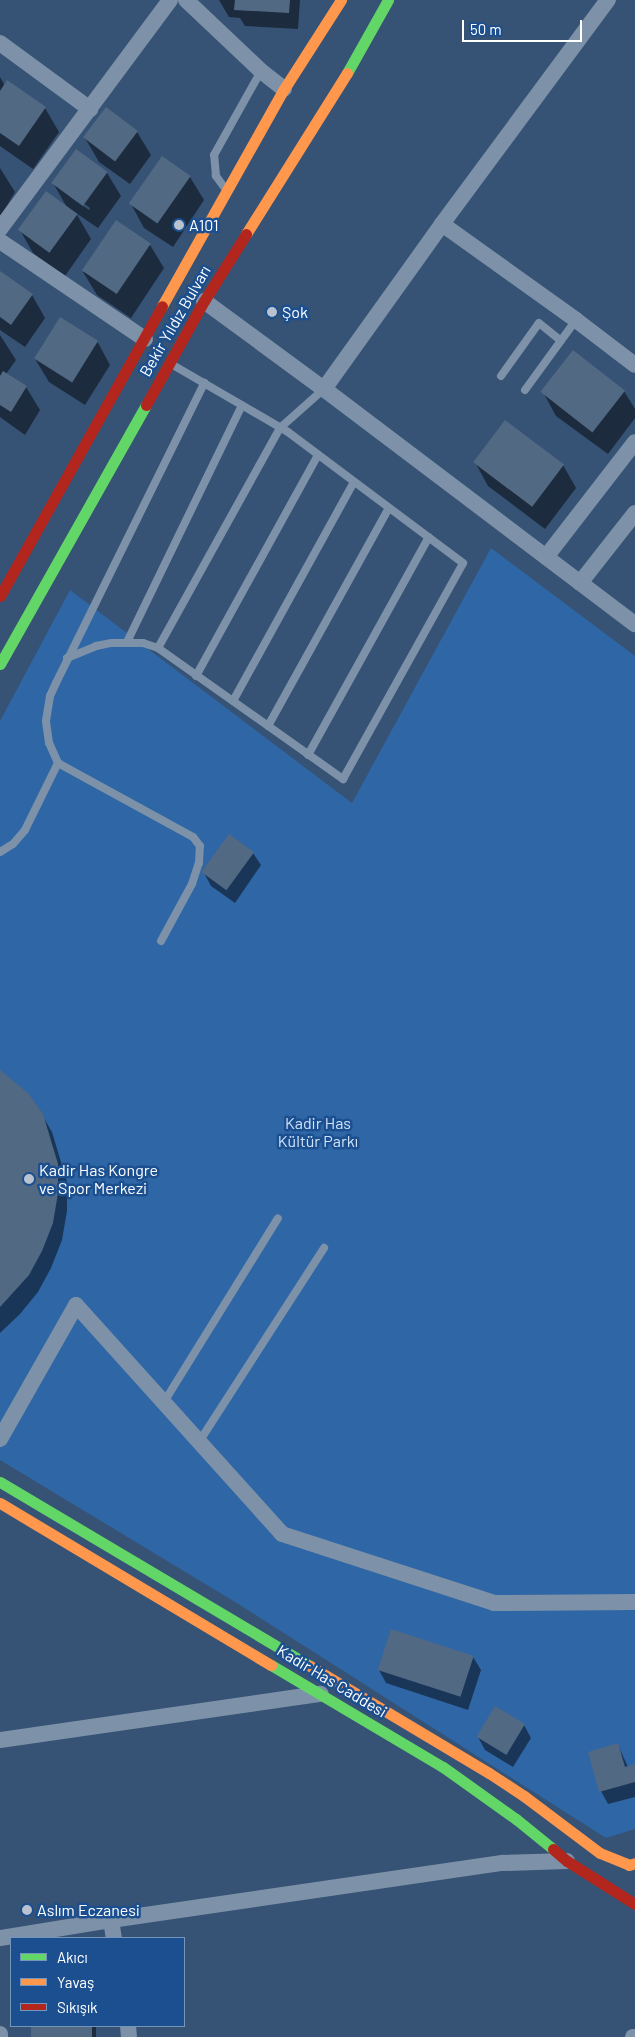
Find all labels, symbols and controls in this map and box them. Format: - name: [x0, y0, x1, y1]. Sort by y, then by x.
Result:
- scale bar: [465, 10, 585, 42]
- text: 50 m: [470, 20, 502, 38]
- place label: A101: [189, 215, 219, 235]
- marker: A101: [173, 219, 185, 231]
- street label: Bekir Yıldız Bulvarı: [135, 262, 215, 380]
- place label: Şok: [282, 302, 308, 322]
- marker: Şok: [266, 306, 278, 318]
- park label: Kadir Has Kültür Parkı: [278, 1113, 358, 1151]
- place label: Kadir Has Kongre ve Spor Merkezi: [39, 1160, 158, 1198]
- marker: Kadir Has Kongre ve Spor Merkezi: [23, 1173, 35, 1185]
- street label: Kadir Has Caddesi: [274, 1641, 390, 1721]
- place label: Aslım Eczanesi: [37, 1900, 140, 1920]
- marker: Aslım Eczanesi: [21, 1904, 33, 1916]
- legend: [10, 1937, 185, 2027]
- text: Akıcı: [57, 1948, 88, 1966]
- text: Yavaş: [57, 1973, 94, 1991]
- text: Sıkışık: [57, 1998, 98, 2016]

